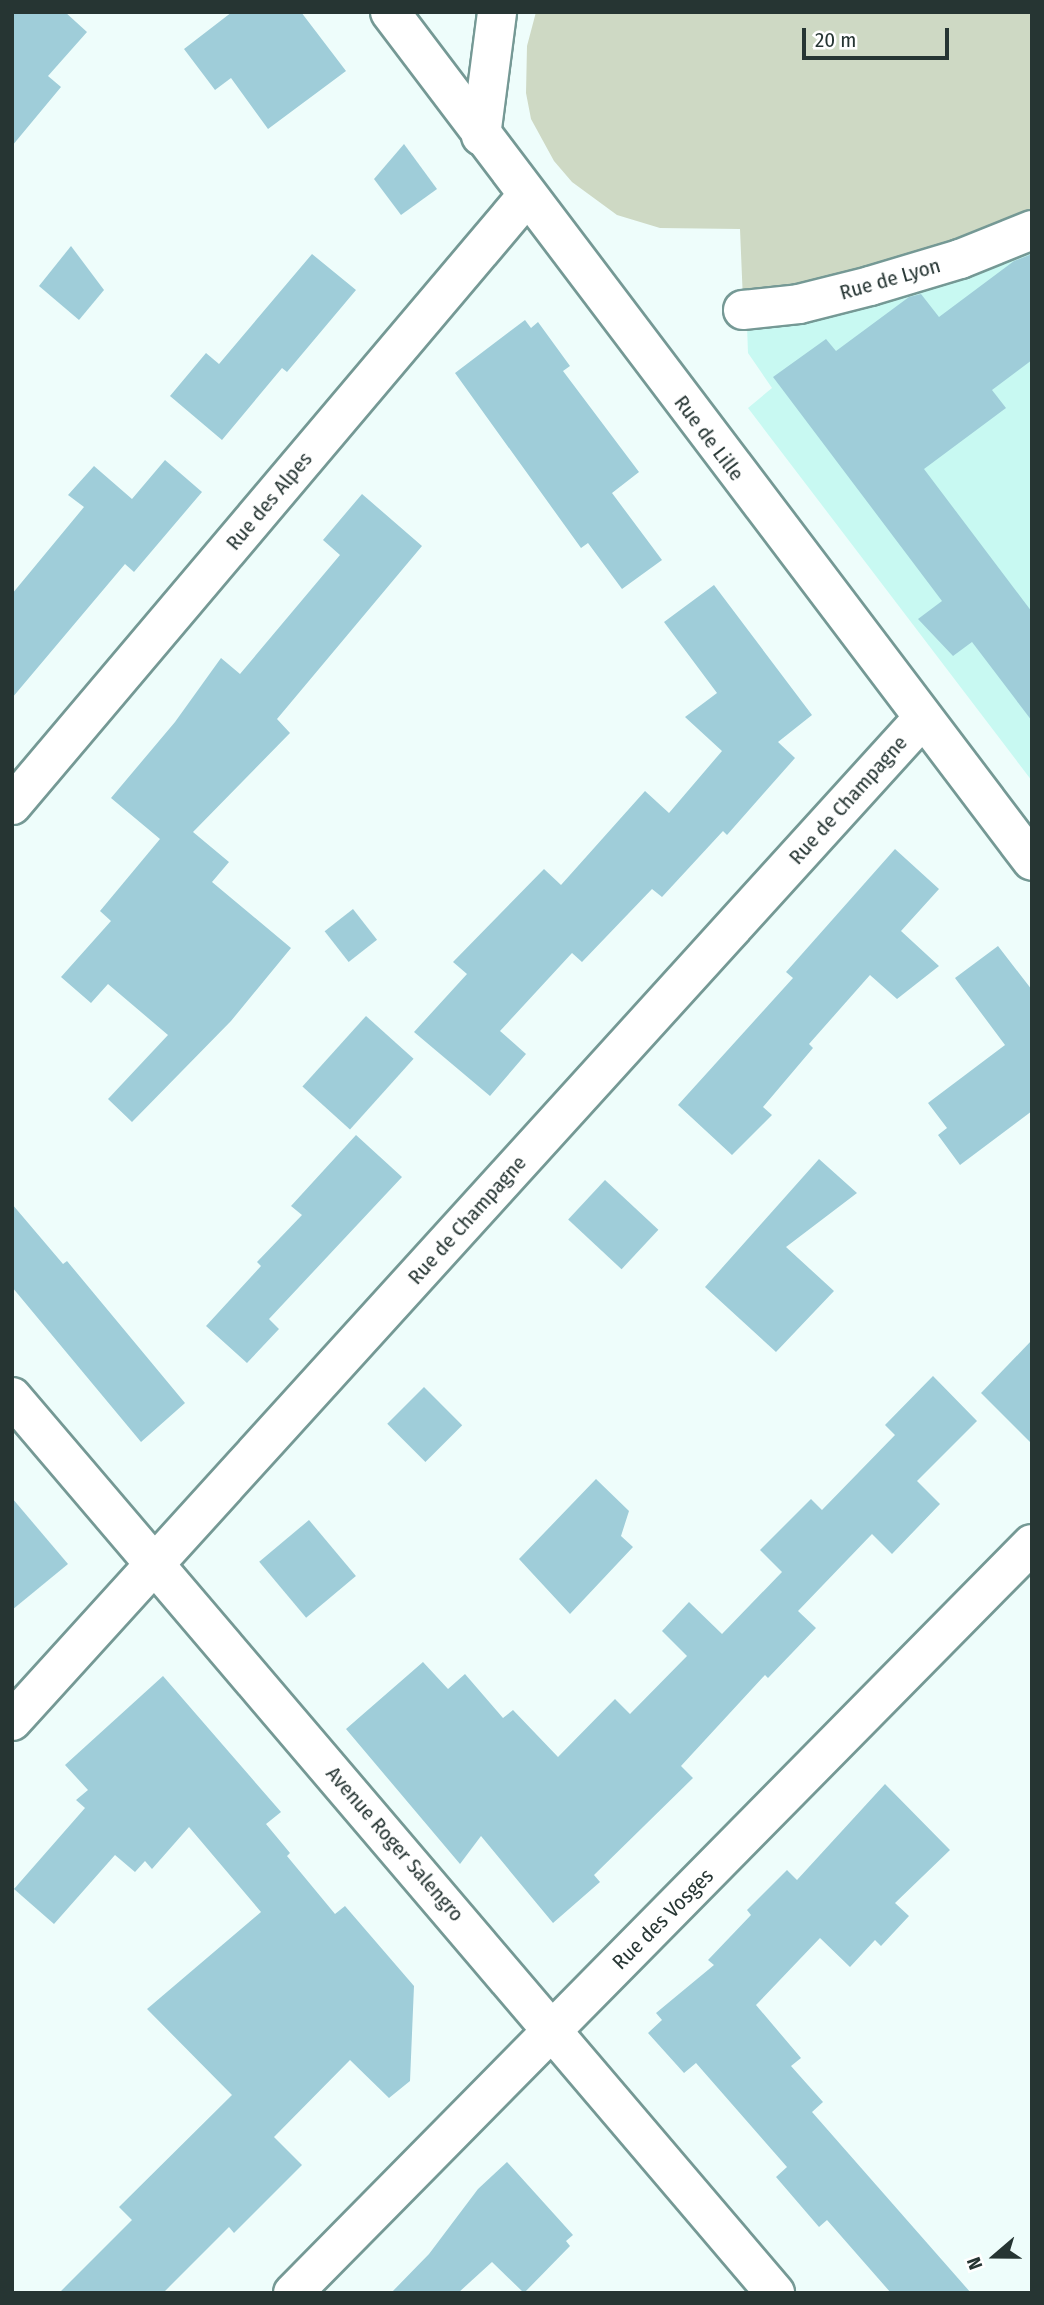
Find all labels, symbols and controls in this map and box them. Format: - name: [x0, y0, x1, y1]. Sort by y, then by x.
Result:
- scale bar: [806, 14, 953, 58]
- text: 20 m: [815, 27, 856, 53]
- street label: Rue de Lyon: [837, 253, 943, 305]
- street label: Rue de Lille: [669, 390, 749, 486]
- street label: Rue des Alpes: [221, 447, 317, 555]
- street label: Rue de Champagne: [784, 730, 912, 870]
- street label: Rue de Champagne: [403, 1150, 531, 1290]
- street label: Avenue Roger Salengro: [321, 1761, 469, 1927]
- street label: Rue des Vosges: [607, 1863, 719, 1975]
- north arrow: [960, 2221, 1030, 2291]
- text: N: [962, 2254, 988, 2273]

